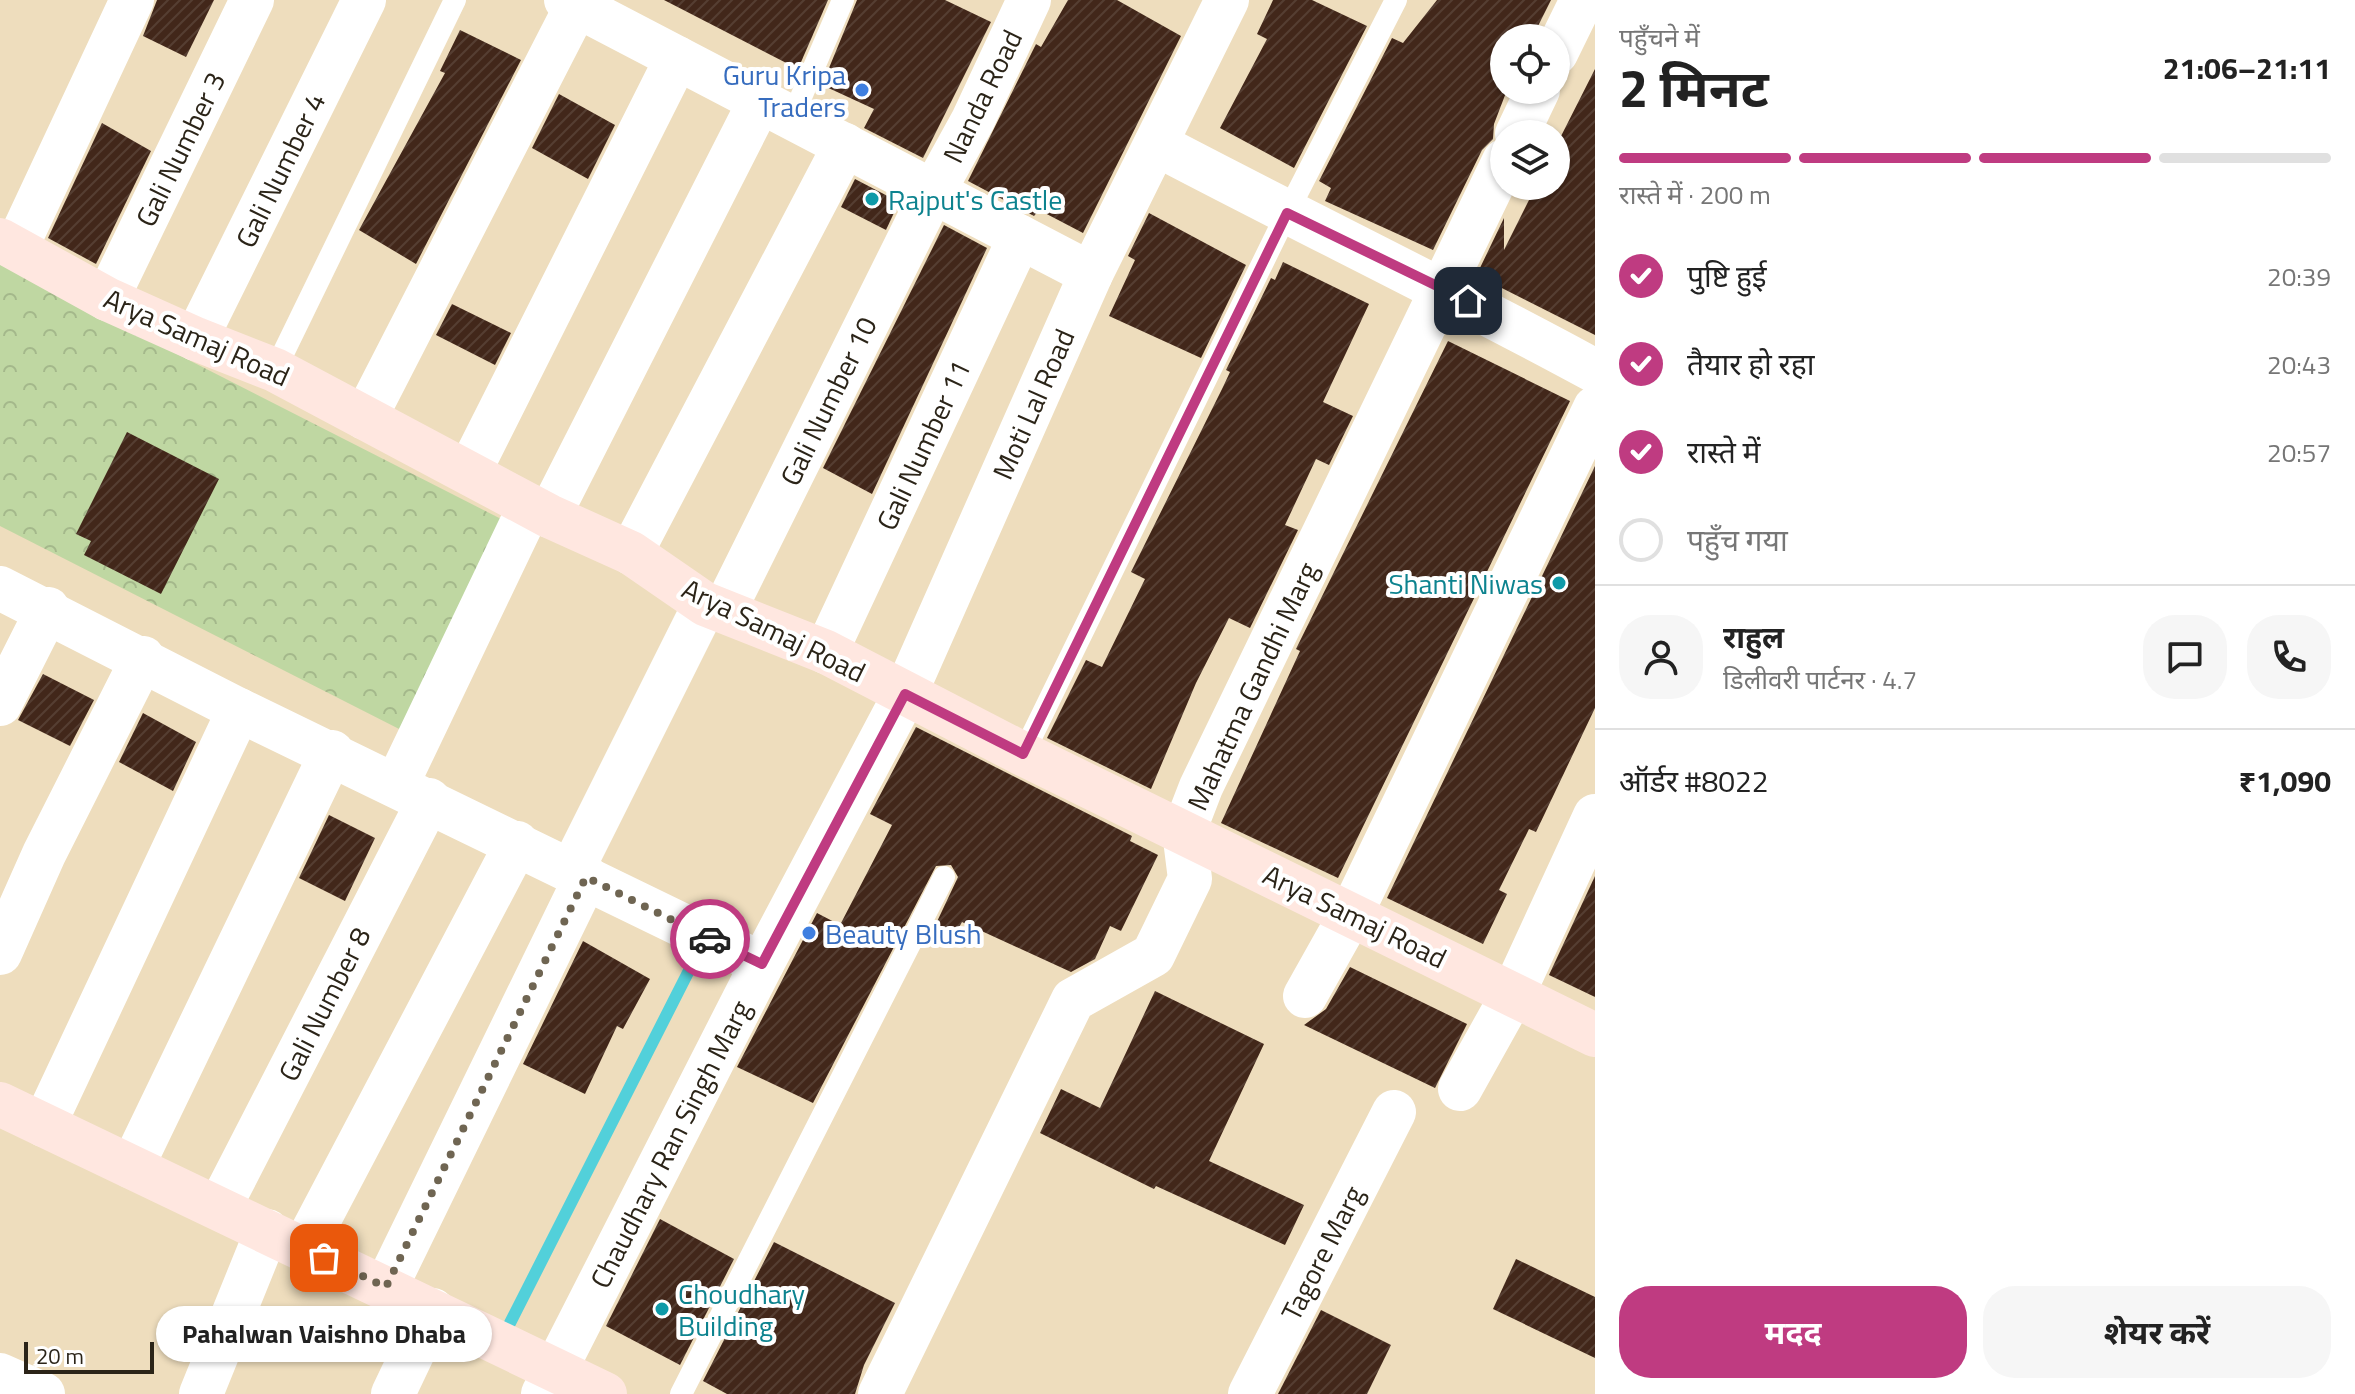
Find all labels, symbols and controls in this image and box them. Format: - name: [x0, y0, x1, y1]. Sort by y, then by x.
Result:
- text: पहुँचने में: [1619, 18, 1700, 57]
- street label: Nanda Road: [931, 22, 1033, 170]
- map controls: [1490, 24, 1570, 200]
- button: locate: [1490, 24, 1570, 104]
- text: 21:06–21:11: [2163, 45, 2331, 91]
- text: 2 मिनट: [1619, 48, 1769, 127]
- place label: Guru Kripa Traders: [723, 53, 846, 128]
- street label: Gali Number 3: [124, 64, 236, 234]
- marker: Guru Kripa Traders: [853, 81, 871, 99]
- street label: Gali Number 4: [224, 85, 336, 255]
- button: layers: [1490, 120, 1570, 200]
- text: रास्ते में · 200 m: [1619, 175, 1771, 214]
- place label: Rajput's Castle: [888, 178, 1062, 221]
- marker: Rajput's Castle: [863, 190, 881, 208]
- text: पुष्टि हुई: [1687, 253, 1767, 299]
- icon: check: [1619, 254, 1663, 298]
- text: 20:39: [2267, 257, 2331, 296]
- pin: [1434, 267, 1502, 335]
- street label: Arya Samaj Road: [97, 277, 297, 397]
- icon: home: [1446, 279, 1490, 323]
- street label: Gali Number 10: [768, 309, 888, 493]
- street label: Moti Lal Road: [981, 322, 1085, 486]
- text: तैयार हो रहा: [1687, 341, 1814, 387]
- icon: check: [1619, 342, 1663, 386]
- text: 20:43: [2267, 345, 2331, 384]
- street label: Gali Number 11: [865, 353, 981, 537]
- text: रास्ते में: [1687, 429, 1760, 475]
- icon: check: [1619, 430, 1663, 474]
- text: 20:57: [2267, 433, 2331, 472]
- text: पहुँच गया: [1687, 517, 1788, 563]
- street label: Mahatma Gandhi Marg: [1175, 555, 1329, 817]
- place label: Shanti Niwas: [1388, 562, 1543, 605]
- street label: Arya Samaj Road: [675, 567, 873, 693]
- marker: Shanti Niwas: [1550, 574, 1568, 592]
- text: राहुल: [1723, 614, 1784, 660]
- button: person: [1619, 615, 1703, 699]
- button: chat: [2143, 615, 2227, 699]
- button: phone: [2247, 615, 2331, 699]
- text: डिलीवरी पार्टनर · 4.7: [1723, 660, 1917, 699]
- text: ऑर्डर #8022: [1619, 758, 1769, 804]
- text: ₹1,090: [2239, 758, 2331, 804]
- street label: Arya Samaj Road: [1256, 853, 1454, 979]
- courier: [670, 899, 750, 979]
- place label: Beauty Blush: [825, 912, 981, 955]
- icon: car: [688, 917, 732, 961]
- street label: Gali Number 8: [267, 920, 381, 1088]
- marker: Beauty Blush: [800, 924, 818, 942]
- street label: Chaudhary Ran Singh Marg: [579, 992, 761, 1296]
- street label: Tagore Marg: [1270, 1178, 1374, 1328]
- pin: [290, 1224, 358, 1292]
- icon: bag: [302, 1236, 346, 1280]
- place label: Choudhary Building: [678, 1272, 805, 1347]
- button: मदद: [1619, 1286, 1967, 1378]
- button: शेयर करें: [1983, 1286, 2331, 1378]
- marker: Choudhary Building: [653, 1300, 671, 1318]
- callout: Pahalwan Vaishno Dhaba: [156, 1306, 492, 1362]
- text: Pahalwan Vaishno Dhaba: [182, 1314, 466, 1353]
- scale bar: [24, 1338, 154, 1374]
- text: 20 m: [36, 1339, 84, 1373]

